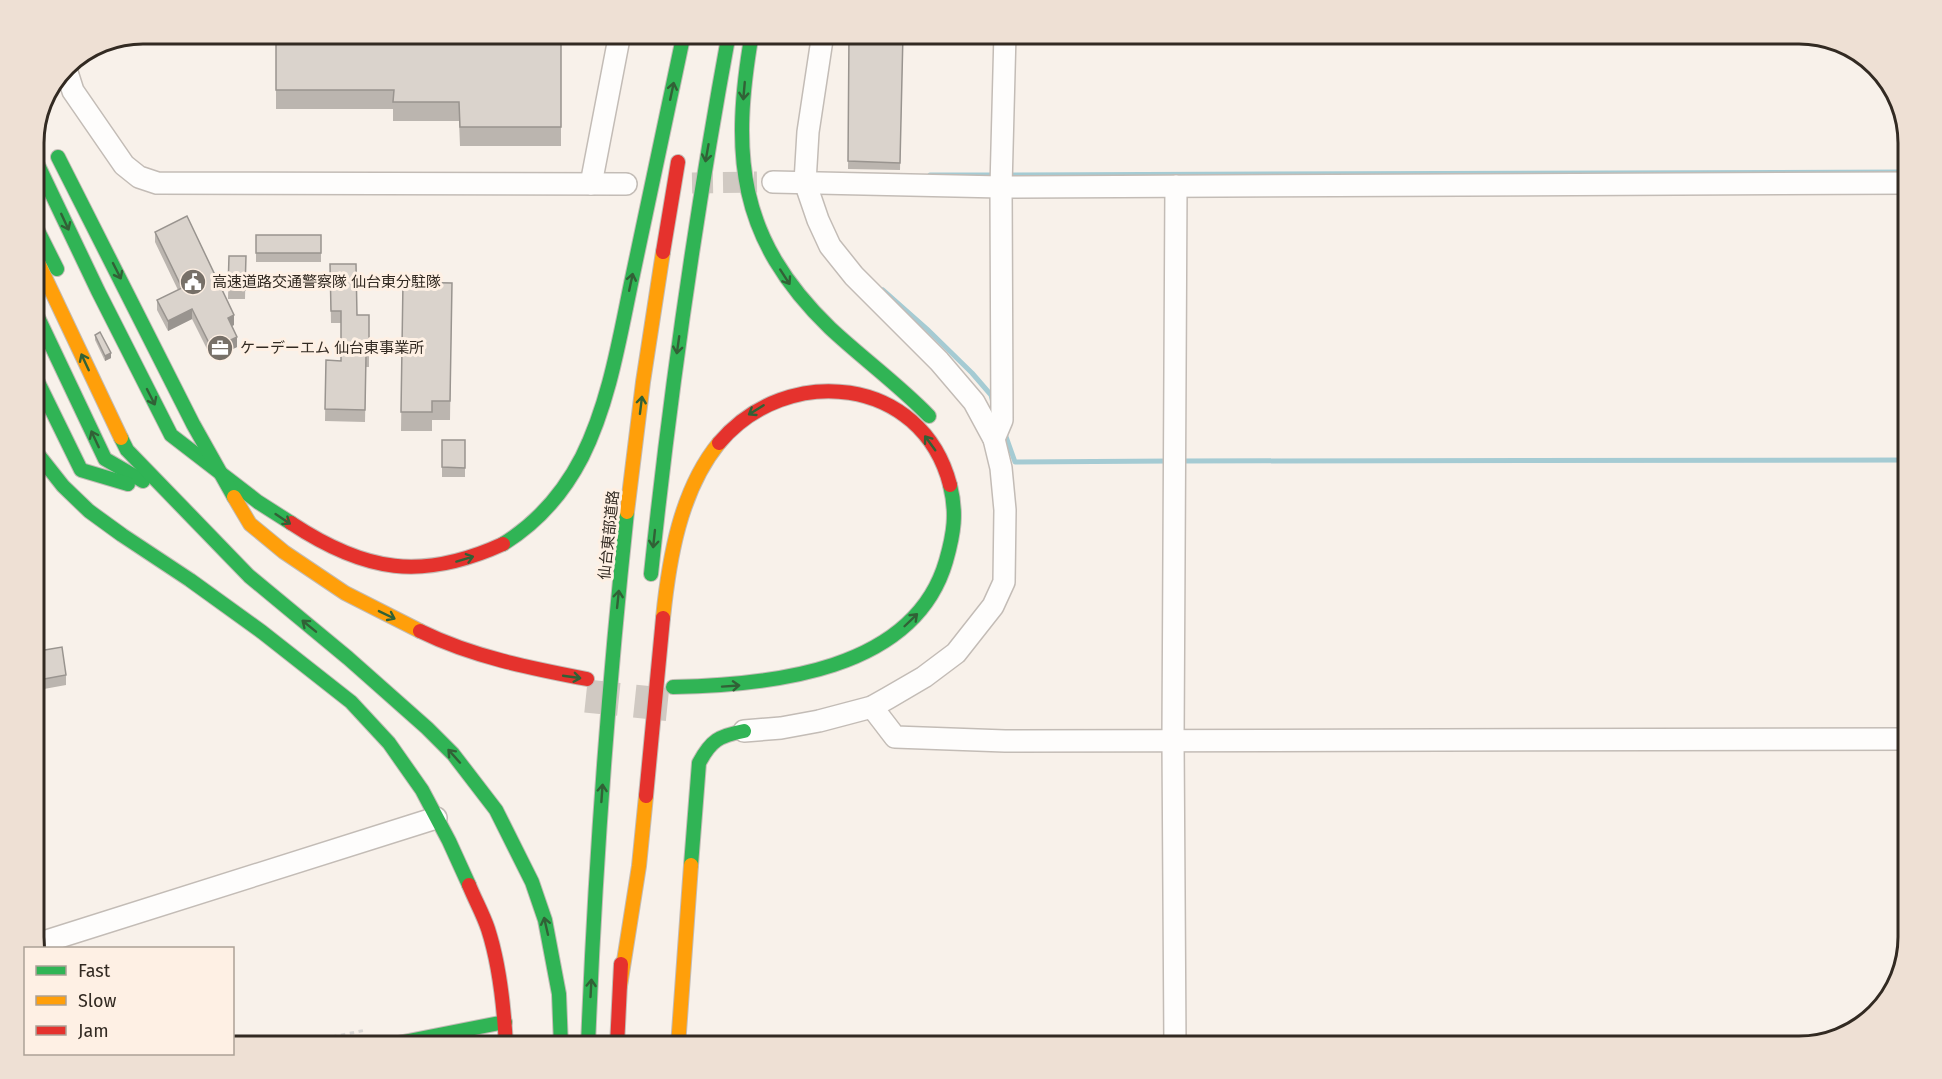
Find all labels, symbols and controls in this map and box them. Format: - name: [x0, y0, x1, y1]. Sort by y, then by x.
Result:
- one-way arrow: [738, 81, 749, 100]
- one-way arrow: [667, 82, 678, 101]
- one-way arrow: [701, 142, 712, 162]
- one-way arrow: [60, 212, 72, 230]
- one-way arrow: [112, 261, 123, 279]
- public building icon: 高速道路交通警察隊 仙台東分駐隊: [178, 267, 208, 297]
- one-way arrow: [780, 268, 792, 285]
- place label: 高速道路交通警察隊 仙台東分駐隊: [212, 273, 441, 291]
- one-way arrow: [626, 273, 638, 292]
- office icon: ケーデーエム 仙台東事業所: [205, 333, 235, 363]
- one-way arrow: [672, 335, 683, 355]
- place label: ケーデーエム 仙台東事業所: [240, 339, 424, 357]
- one-way arrow: [79, 354, 91, 372]
- one-way arrow: [145, 388, 157, 405]
- one-way arrow: [636, 396, 647, 415]
- one-way arrow: [748, 404, 765, 416]
- one-way arrow: [89, 431, 101, 449]
- one-way arrow: [924, 436, 936, 452]
- street label: 仙台東部道路: [595, 489, 623, 581]
- one-way arrow: [274, 512, 291, 525]
- one-way arrow: [648, 528, 659, 548]
- one-way arrow: [456, 553, 475, 564]
- one-way arrow: [613, 589, 624, 609]
- one-way arrow: [378, 610, 396, 622]
- one-way arrow: [903, 613, 918, 628]
- one-way arrow: [301, 619, 317, 632]
- one-way arrow: [561, 672, 581, 683]
- one-way arrow: [721, 680, 741, 691]
- one-way arrow: [447, 749, 461, 764]
- one-way arrow: [597, 783, 608, 803]
- one-way arrow: [540, 917, 551, 936]
- legend: [24, 947, 234, 1055]
- text: Fast: [78, 960, 111, 982]
- one-way arrow: [585, 978, 596, 998]
- text: Slow: [78, 990, 117, 1012]
- text: Jam: [78, 1020, 109, 1042]

